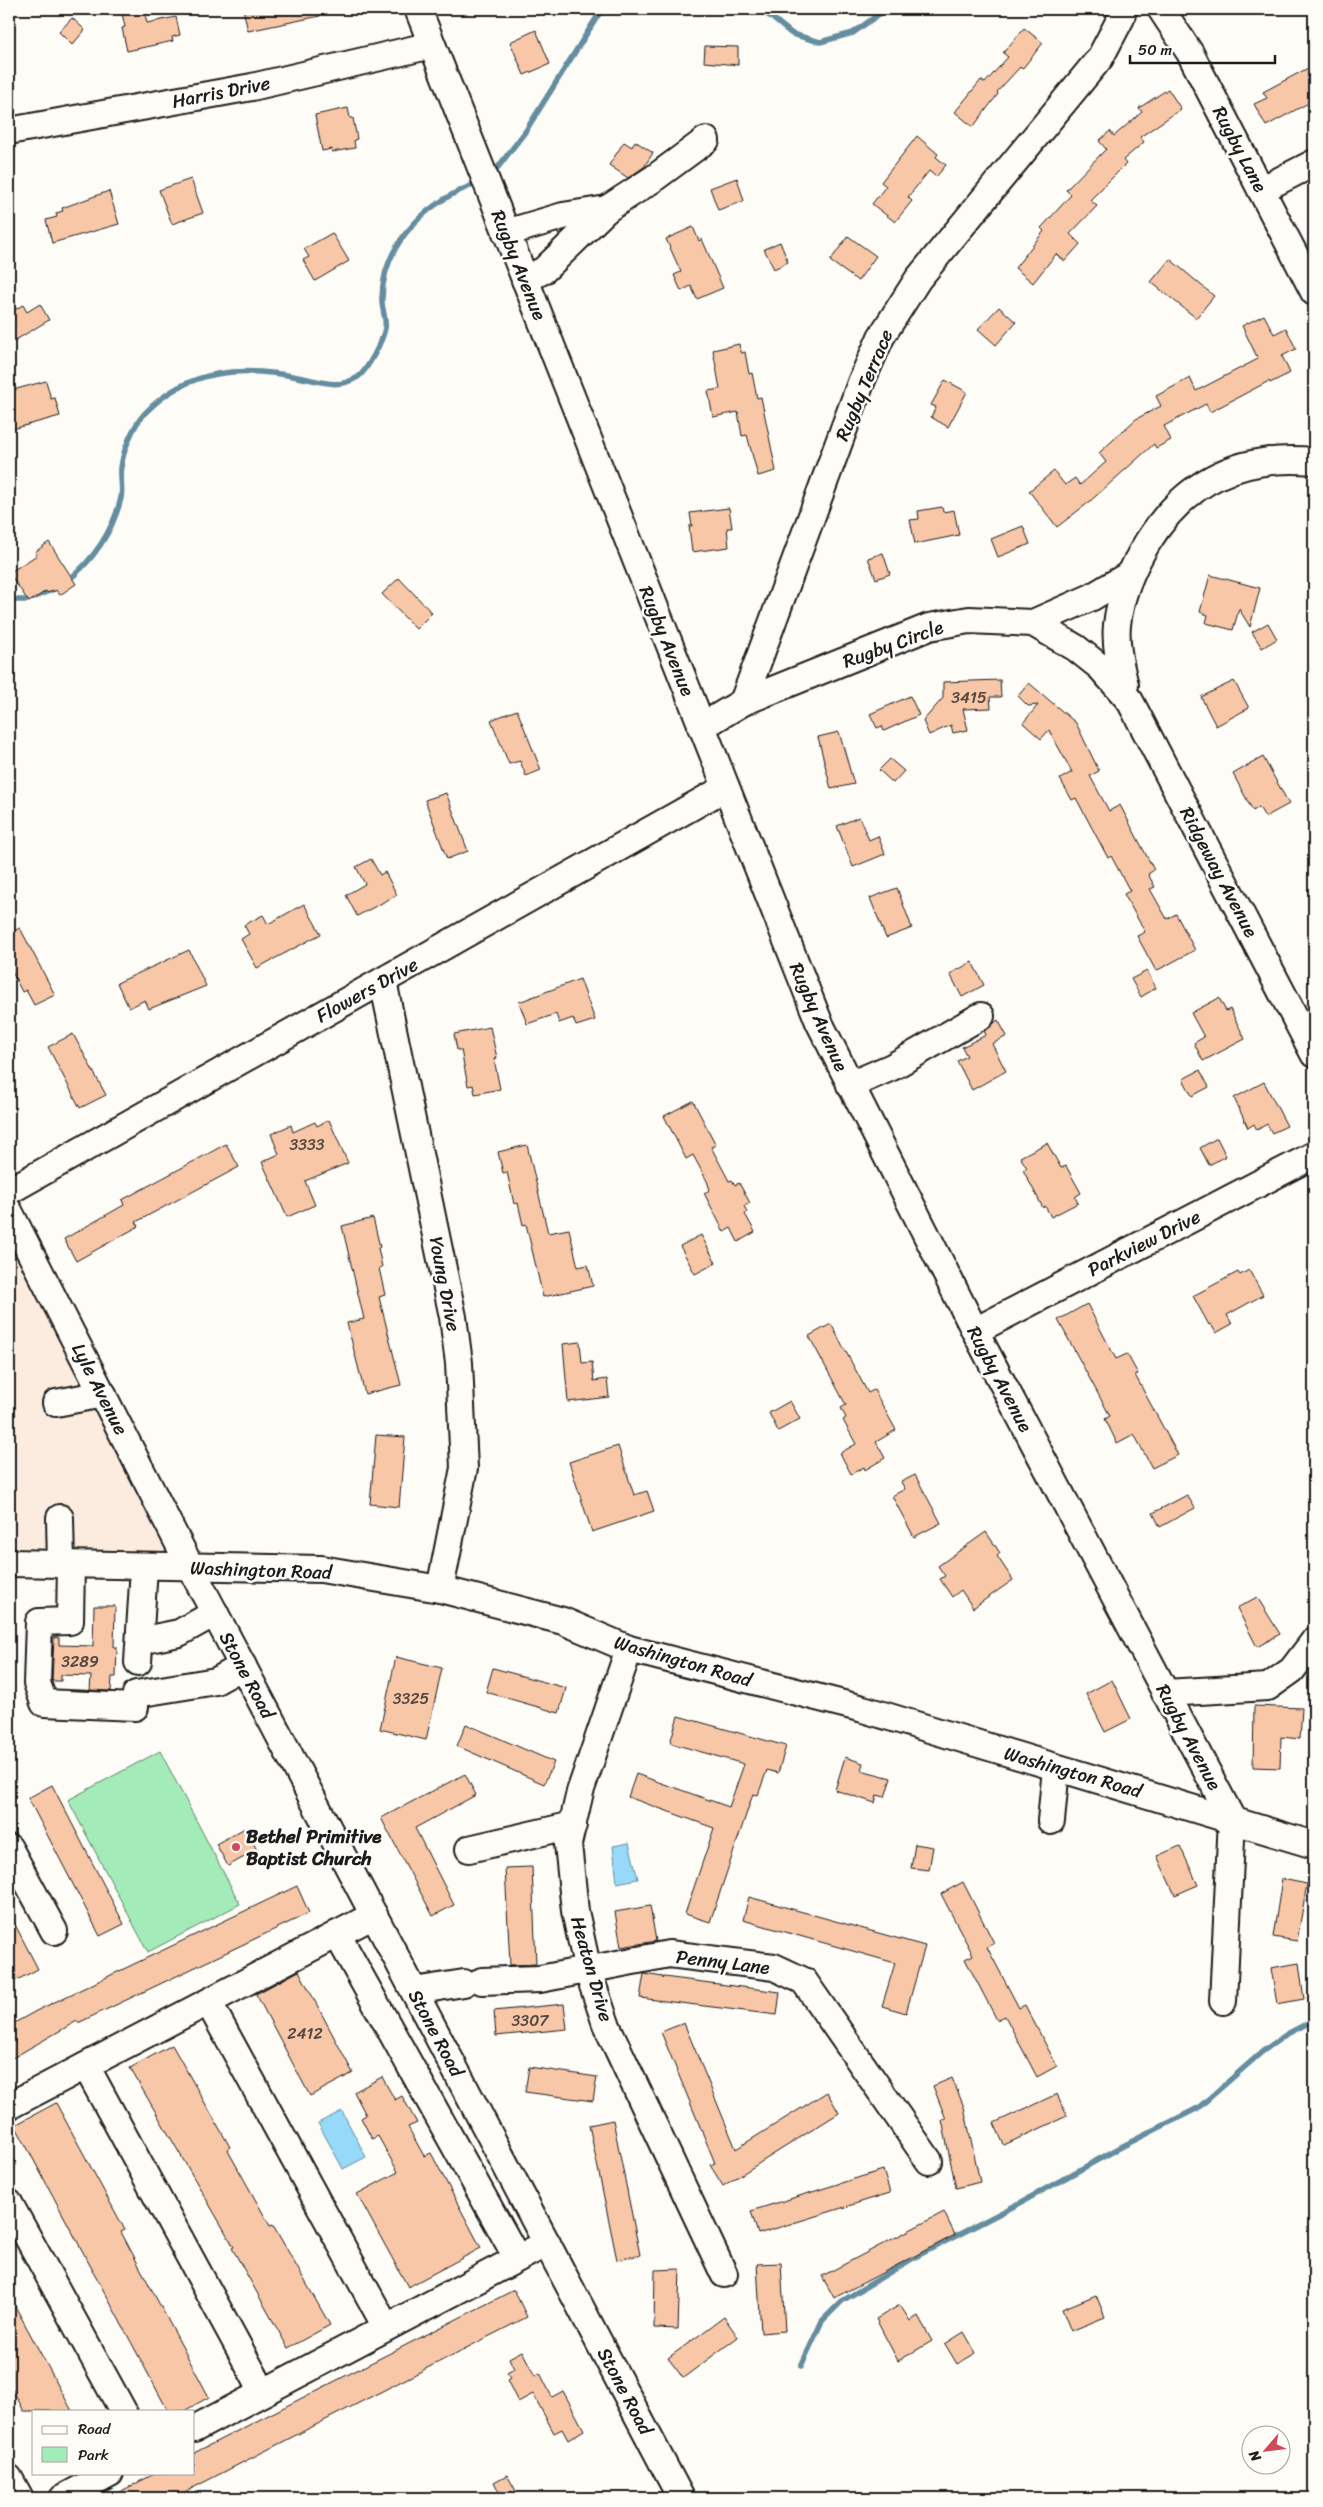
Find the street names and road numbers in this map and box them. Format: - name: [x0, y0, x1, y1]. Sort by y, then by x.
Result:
- street label: Harris Drive: [169, 66, 273, 118]
- street label: Rugby Lane: [1203, 100, 1277, 198]
- street label: Rugby Avenue: [482, 205, 556, 325]
- street label: Rugby Terrace: [826, 324, 902, 446]
- street label: Rugby Avenue: [630, 581, 704, 701]
- street label: Rugby Circle: [838, 611, 948, 677]
- street label: Ridgeway Avenue: [1171, 801, 1267, 943]
- street label: Flowers Drive: [310, 948, 425, 1032]
- street label: Rugby Avenue: [780, 957, 858, 1077]
- street label: Parkview Drive: [1082, 1200, 1207, 1286]
- street label: Young Drive: [420, 1234, 470, 1335]
- street label: Rugby Avenue: [958, 1320, 1042, 1438]
- street label: Lyle Avenue: [63, 1337, 138, 1441]
- street label: Washington Road: [190, 1551, 334, 1589]
- street label: Stone Road: [210, 1625, 285, 1727]
- street label: Washington Road: [610, 1626, 758, 1697]
- street label: Rugby Avenue: [1147, 1678, 1231, 1796]
- street label: Washington Road: [1000, 1737, 1148, 1808]
- street label: Heaton Drive: [561, 1912, 623, 2026]
- street label: Penny Lane: [674, 1940, 772, 1984]
- street label: Stone Road: [399, 1983, 474, 2085]
- street label: Stone Road: [588, 2341, 663, 2443]

